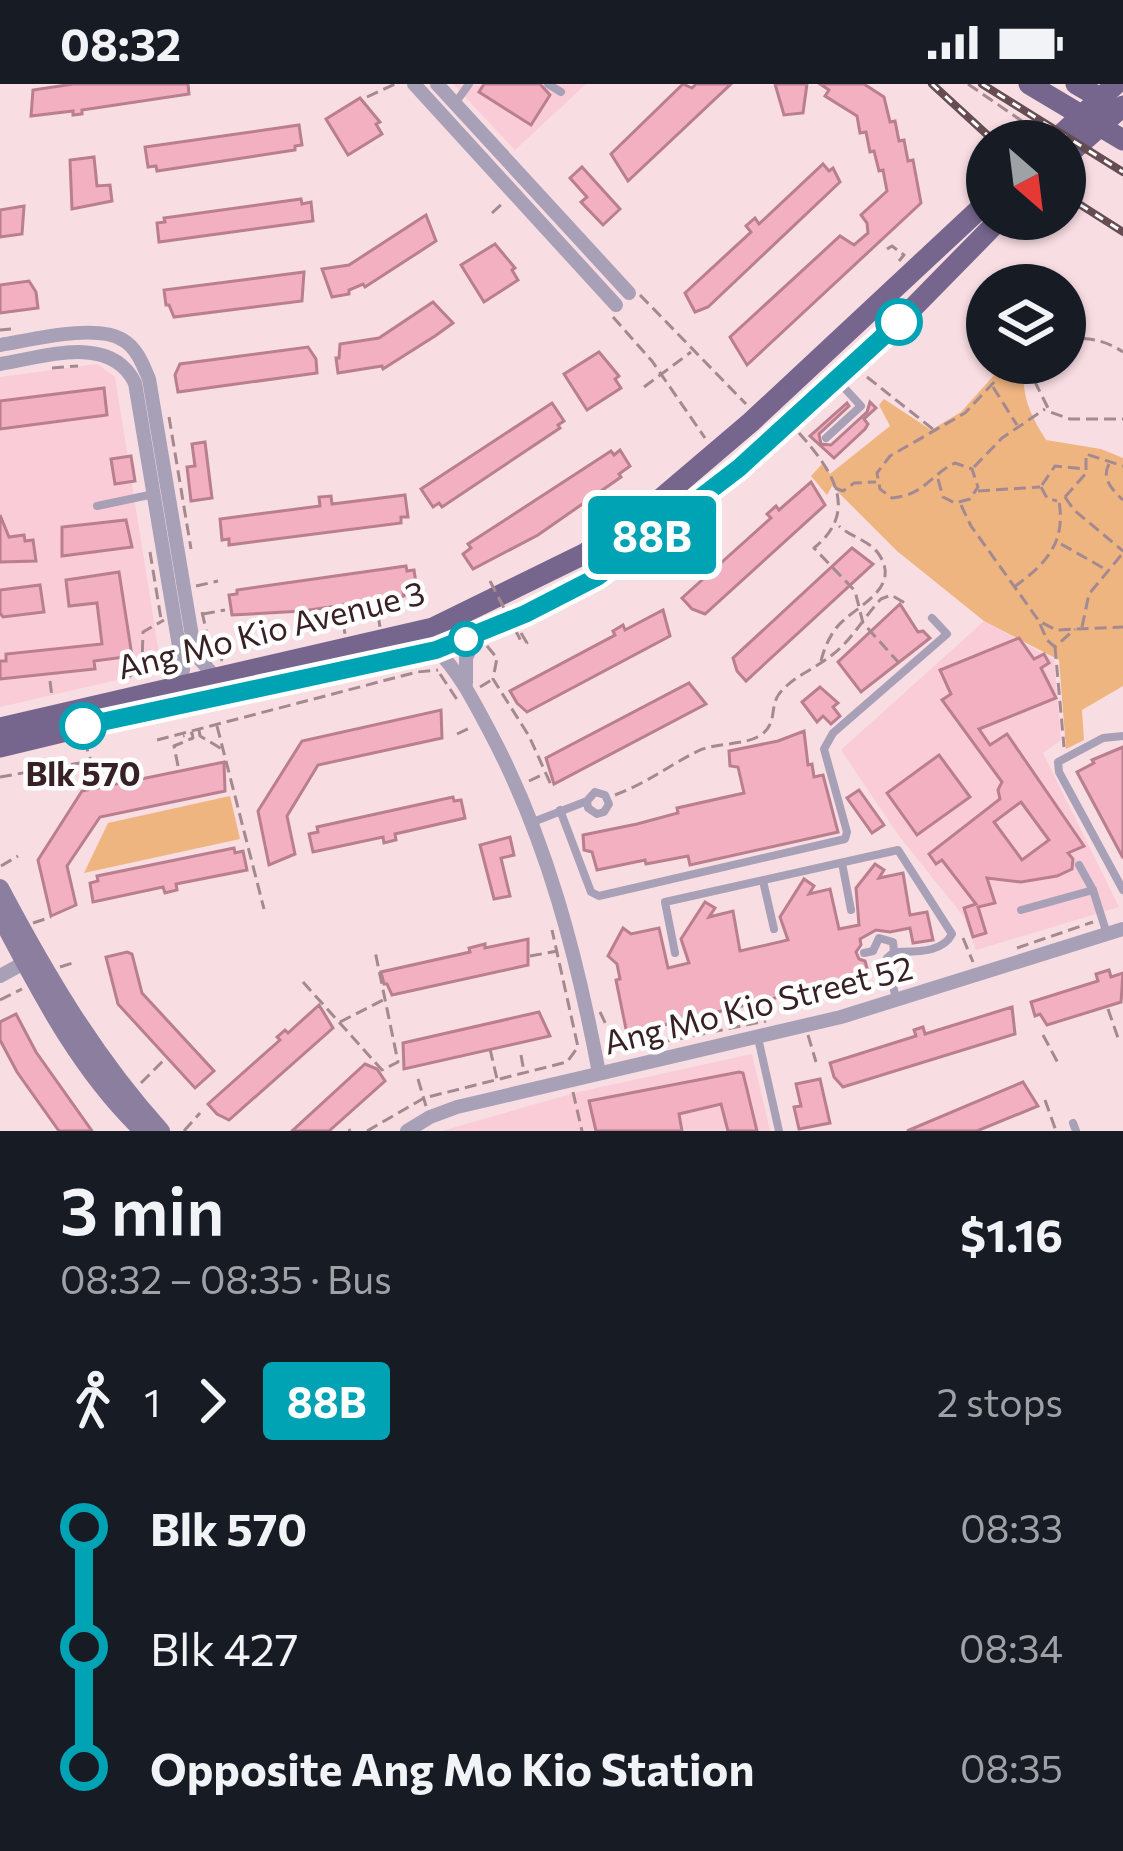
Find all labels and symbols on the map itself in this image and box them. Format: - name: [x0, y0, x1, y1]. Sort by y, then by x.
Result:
- north arrow: [966, 120, 1086, 240]
- unlabelled marker: [877, 300, 921, 344]
- line badge: 88B: [583, 496, 721, 574]
- street label: Ang Mo Kio Avenue 3: [113, 571, 429, 687]
- unlabelled marker: [450, 623, 482, 655]
- marker: Blk 570: [61, 704, 105, 748]
- place label: Blk 570: [25, 752, 141, 793]
- street label: Ang Mo Kio Street 52: [599, 945, 916, 1062]

